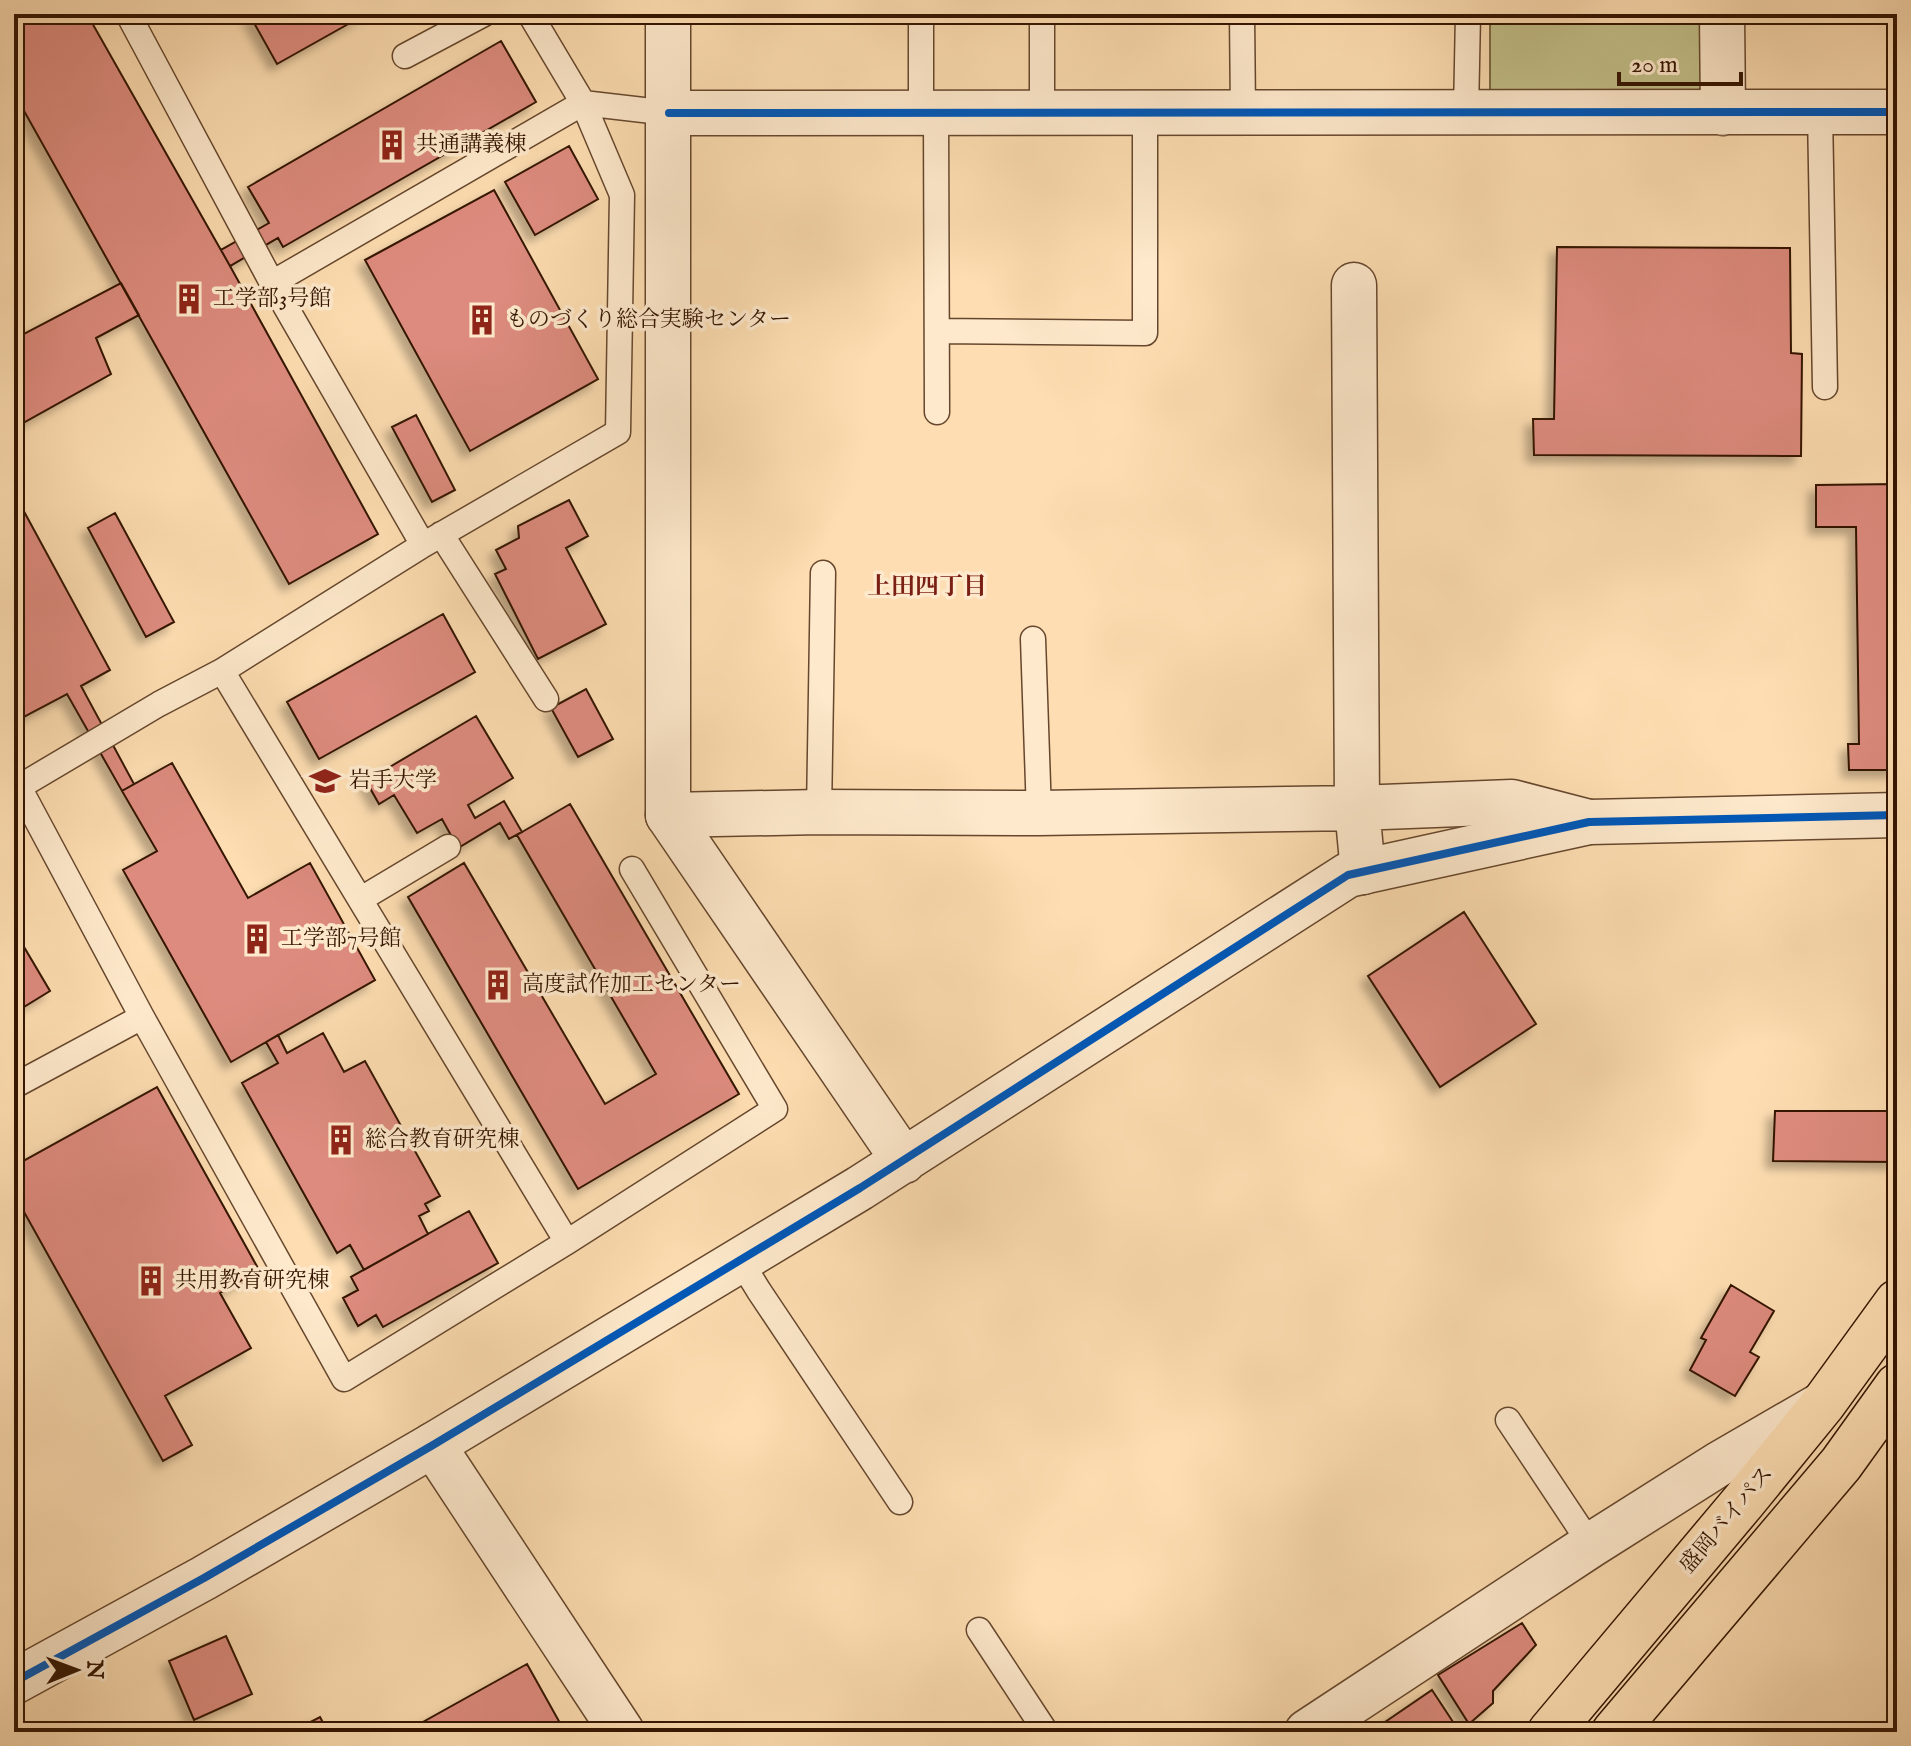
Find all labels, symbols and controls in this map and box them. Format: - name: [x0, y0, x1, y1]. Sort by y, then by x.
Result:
- scale bar: [1619, 36, 1741, 86]
- text: 20 m: [1631, 50, 1678, 81]
- building icon: 共通講義棟: [375, 128, 409, 162]
- place label: 共通講義棟: [416, 131, 526, 159]
- building icon: 工学部3号館: [172, 282, 206, 316]
- place label: 工学部3号館: [213, 285, 331, 313]
- building icon: ものづくり総合実験センター: [465, 303, 499, 337]
- place label: ものづくり総合実験センター: [506, 306, 791, 334]
- district label: 上田四丁目: [867, 572, 987, 603]
- school or university icon: 岩手大学: [308, 764, 342, 798]
- place label: 岩手大学: [349, 767, 437, 795]
- building icon: 工学部7号館: [240, 922, 274, 956]
- place label: 工学部7号館: [281, 925, 401, 953]
- building icon: 高度試作加工センター: [481, 968, 515, 1002]
- place label: 高度試作加工センター: [522, 971, 741, 999]
- building icon: 総合教育研究棟: [324, 1123, 358, 1157]
- place label: 総合教育研究棟: [365, 1126, 519, 1154]
- building icon: 共用教育研究棟: [134, 1264, 168, 1298]
- place label: 共用教育研究棟: [175, 1267, 329, 1295]
- street label: 盛岡バイパス: [1674, 1461, 1780, 1579]
- north arrow: [36, 1630, 116, 1710]
- text: N: [80, 1659, 108, 1679]

